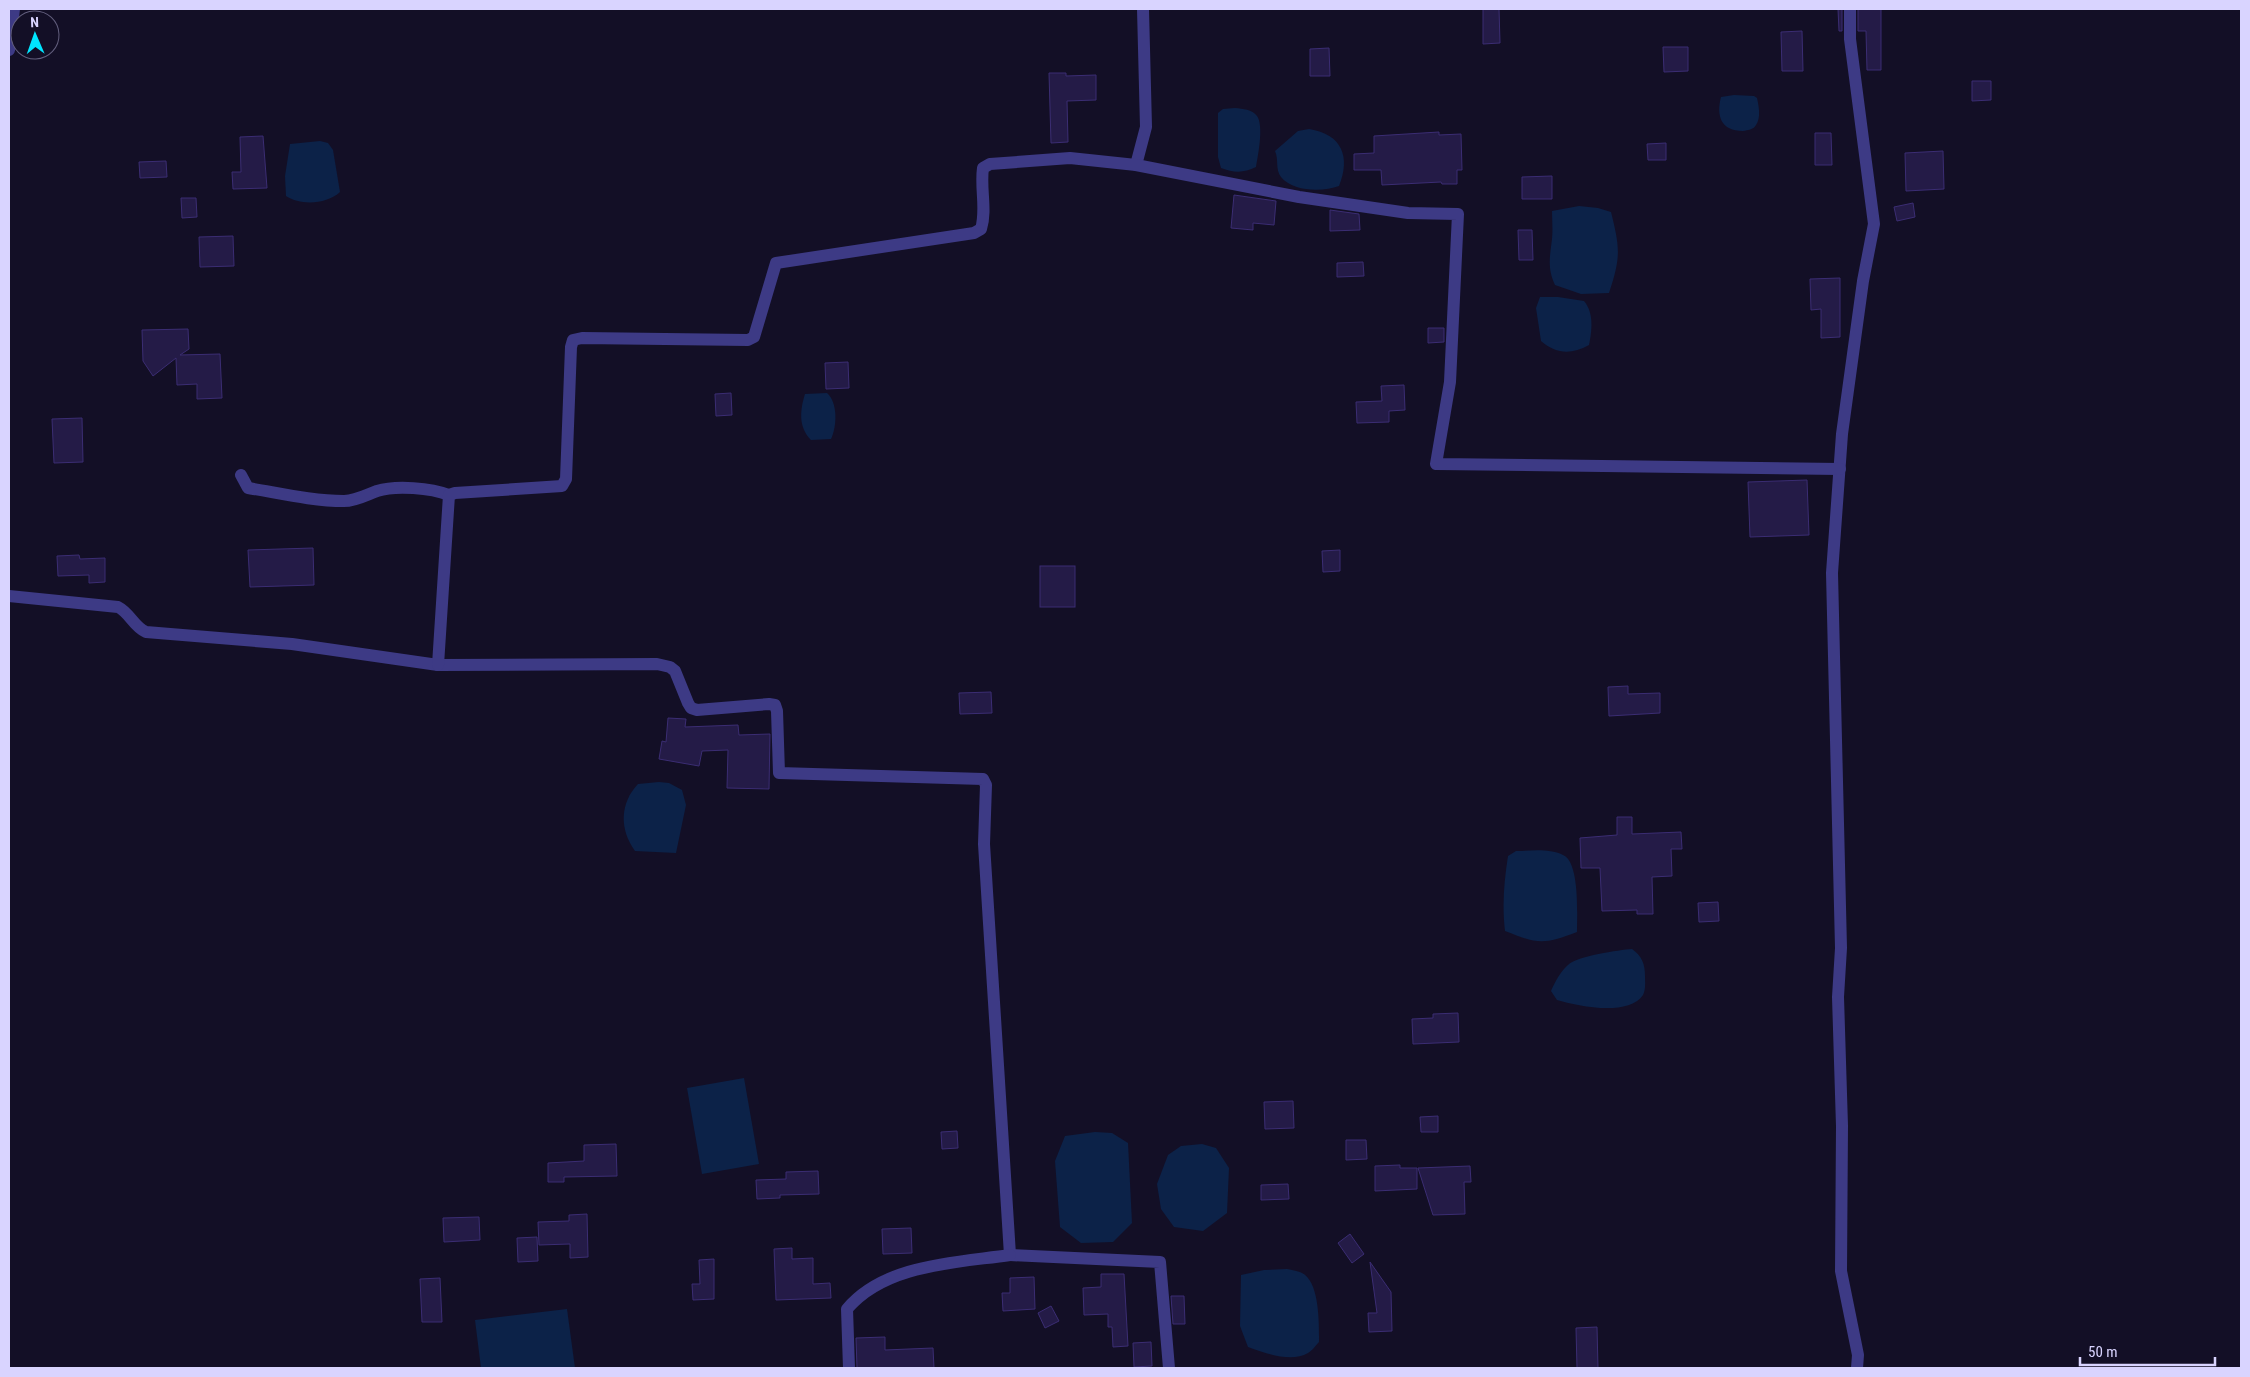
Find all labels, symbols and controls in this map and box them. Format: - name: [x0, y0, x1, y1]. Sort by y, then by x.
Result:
- north arrow: [10, 10, 60, 60]
- text: N: [30, 14, 39, 30]
- scale bar: [2080, 1334, 2215, 1366]
- text: 50 m: [2088, 1343, 2118, 1361]

